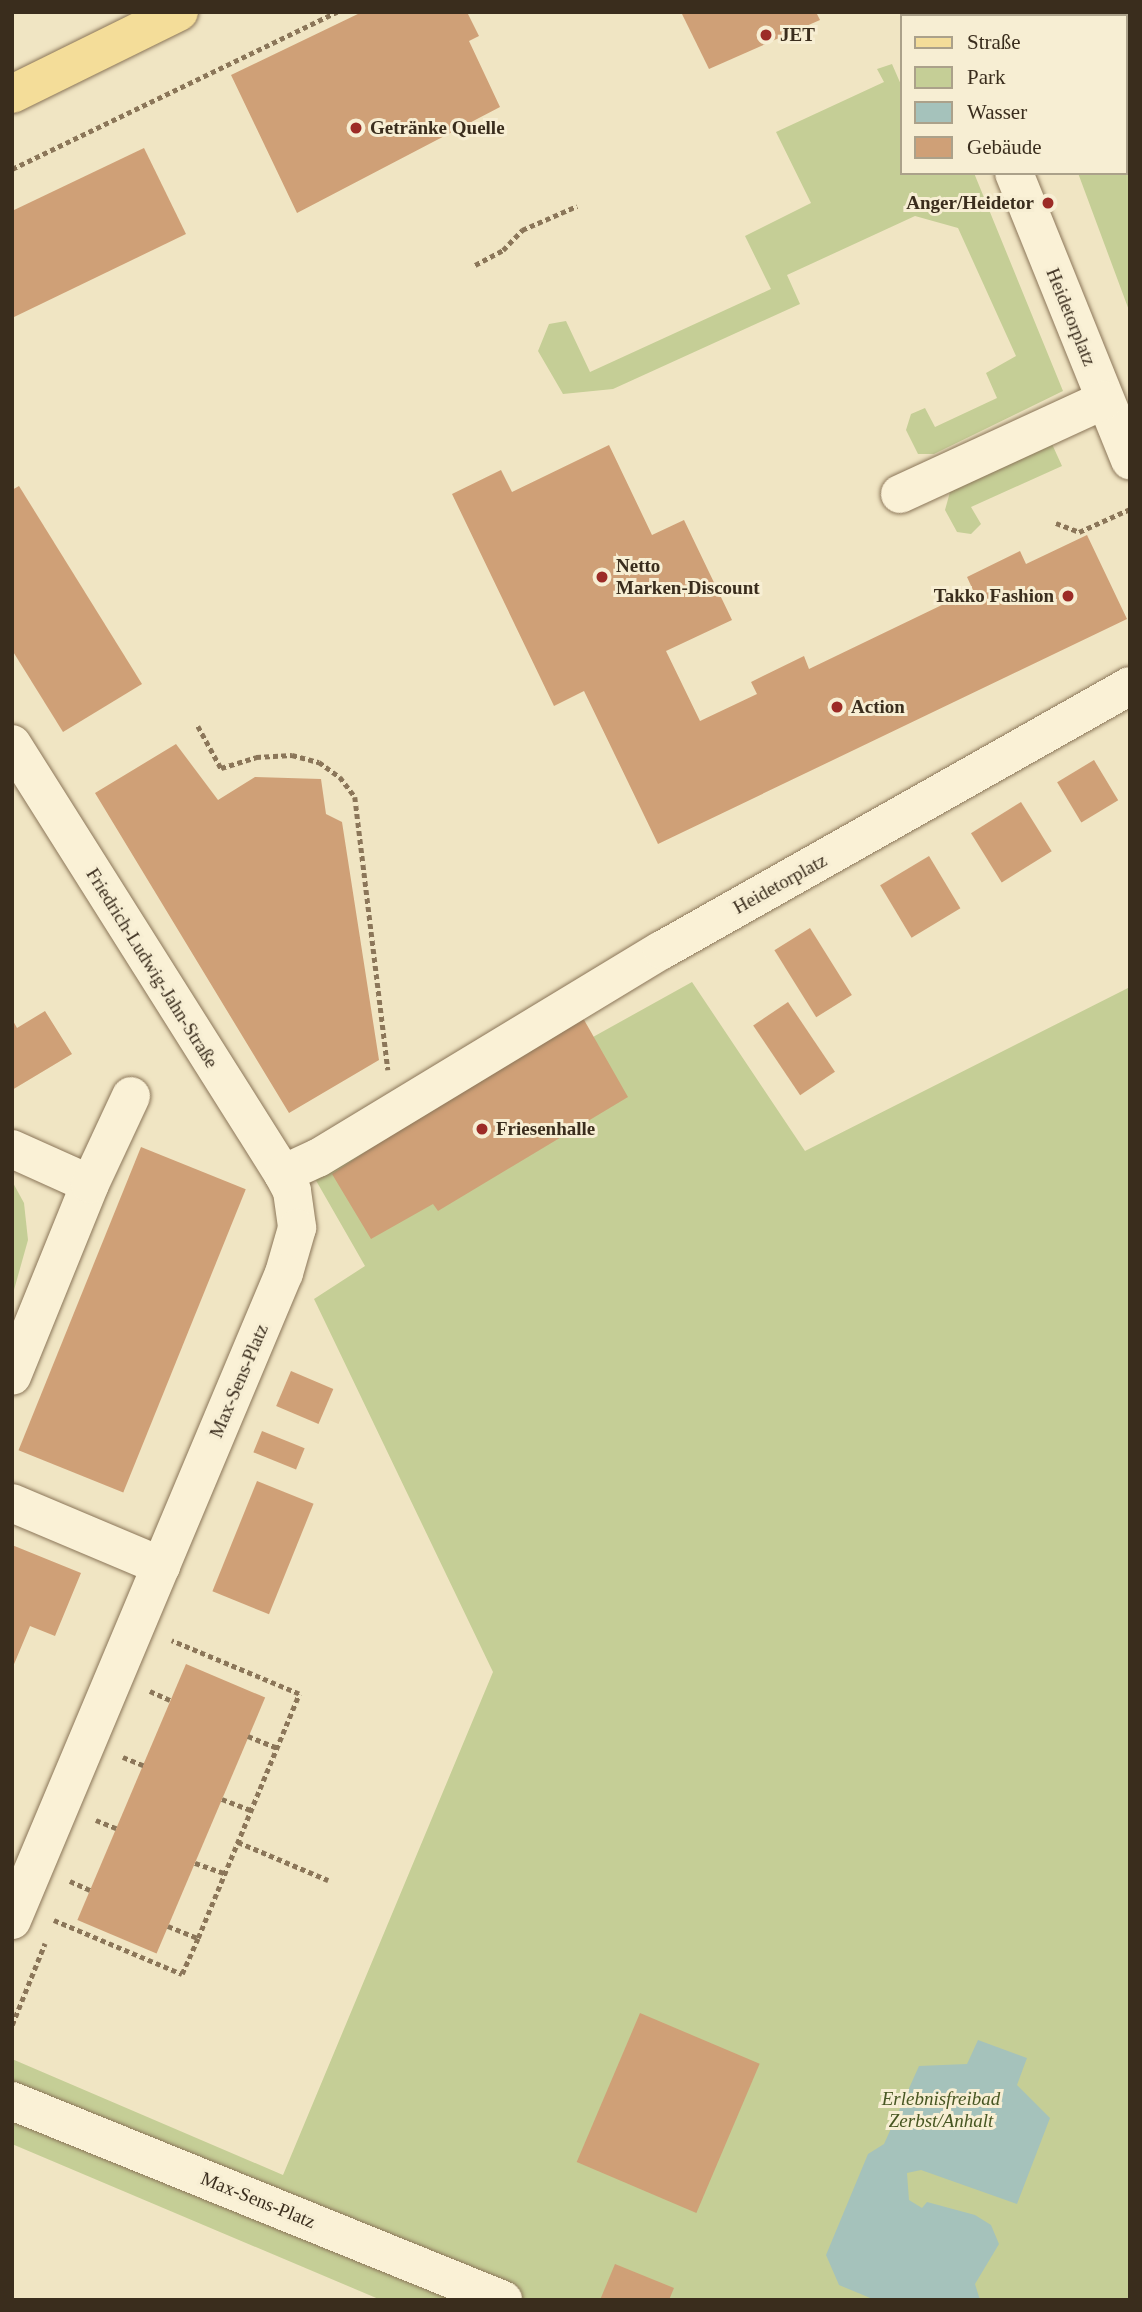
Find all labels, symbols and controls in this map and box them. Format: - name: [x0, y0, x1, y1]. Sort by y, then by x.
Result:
- legend: [900, 14, 1128, 175]
- place label: JET: [780, 24, 815, 46]
- marker: JET: [758, 27, 774, 43]
- text: Straße: [967, 30, 1021, 54]
- text: Park: [967, 65, 1006, 89]
- text: Wasser: [967, 100, 1027, 124]
- place label: Getränke Quelle: [370, 117, 505, 139]
- marker: Getränke Quelle: [348, 120, 364, 136]
- text: Gebäude: [967, 135, 1042, 159]
- place label: Anger/Heidetor: [906, 192, 1034, 214]
- marker: Anger/Heidetor: [1040, 195, 1056, 211]
- street label: Heidetorplatz: [1041, 265, 1101, 369]
- place label: Netto Marken-Discount: [616, 555, 760, 599]
- marker: Netto Marken-Discount: [594, 569, 610, 585]
- place label: Takko Fashion: [934, 585, 1054, 607]
- marker: Takko Fashion: [1060, 588, 1076, 604]
- place label: Action: [851, 696, 905, 718]
- marker: Action: [829, 699, 845, 715]
- street label: Heidetorplatz: [729, 849, 831, 919]
- street label: Friedrich-Ludwig-Jahn-Straße: [81, 864, 223, 1072]
- place label: Friesenhalle: [496, 1118, 595, 1140]
- marker: Friesenhalle: [474, 1121, 490, 1137]
- street label: Max-Sens-Platz: [205, 1321, 273, 1441]
- park label: Erlebnisfreibad Zerbst/Anhalt: [882, 2088, 1000, 2132]
- street label: Max-Sens-Platz: [197, 2167, 319, 2233]

